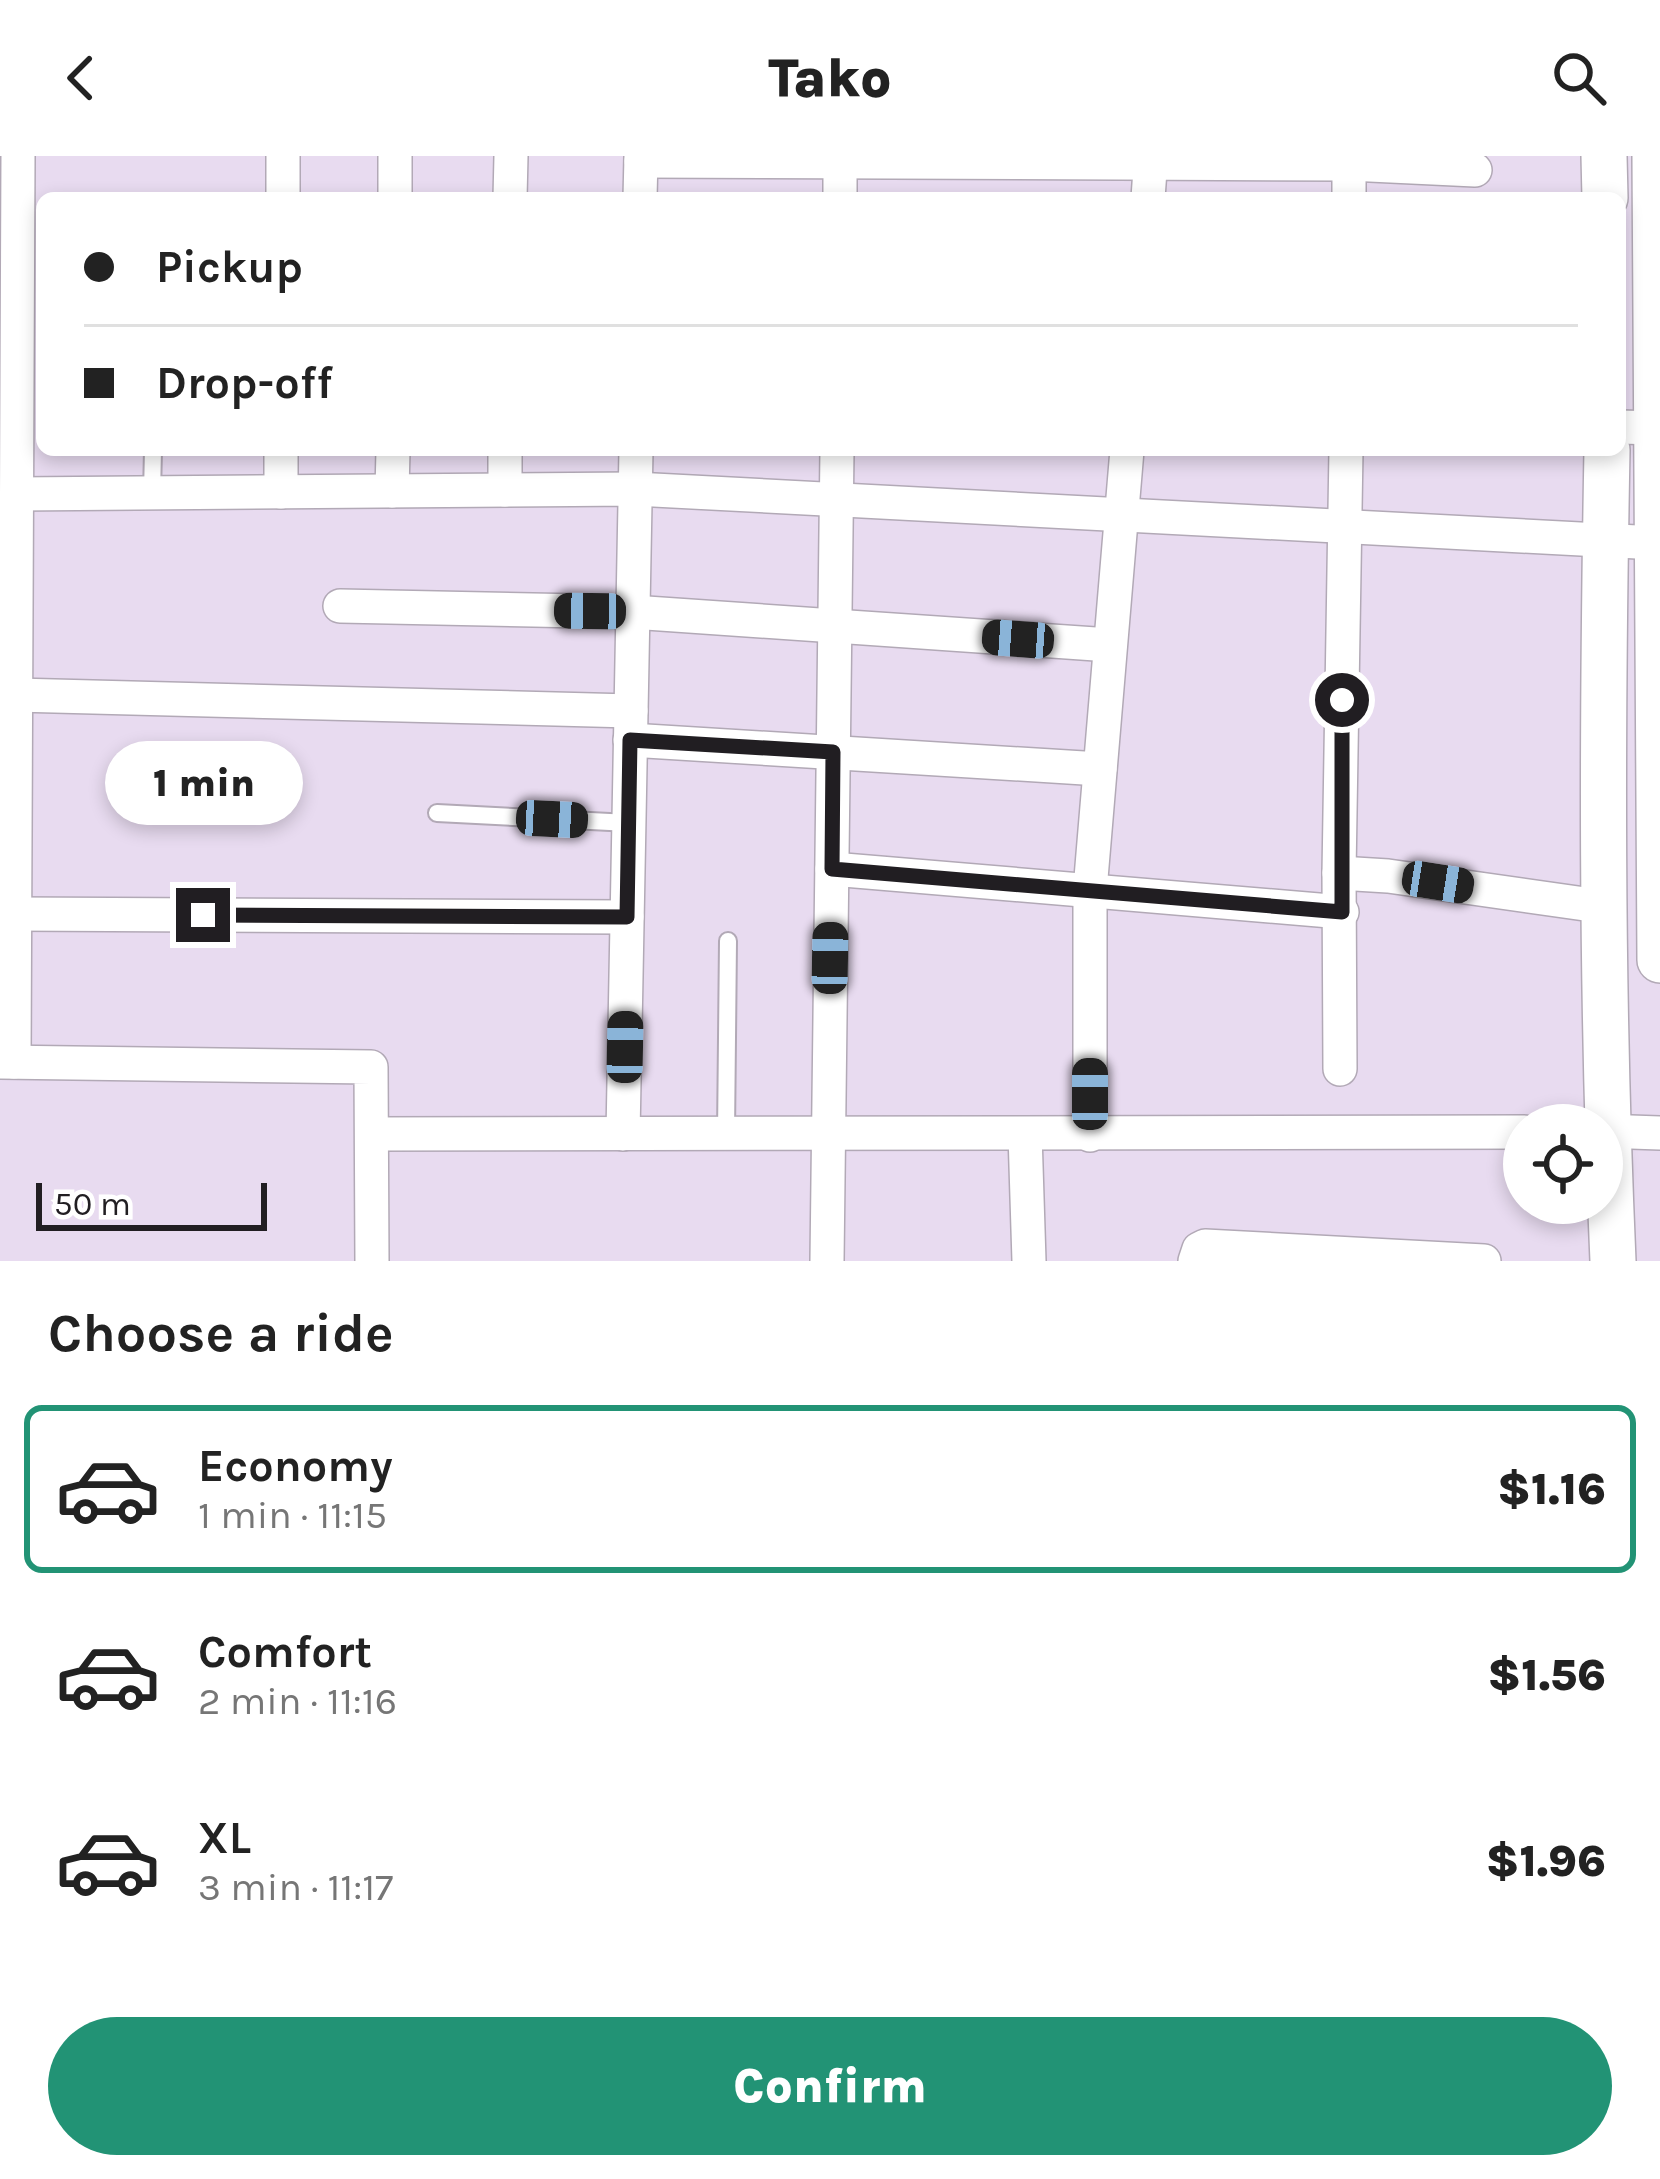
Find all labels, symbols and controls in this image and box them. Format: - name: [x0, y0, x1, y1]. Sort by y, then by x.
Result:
- icon: back: [48, 45, 114, 111]
- icon: search: [1546, 45, 1612, 111]
- text: Tako: [768, 46, 892, 110]
- text: Pickup: [156, 241, 303, 293]
- text: Drop-off: [156, 357, 333, 409]
- car: [554, 592, 626, 630]
- car: [981, 619, 1055, 659]
- route start: [1315, 673, 1369, 727]
- callout: 1 min: [104, 741, 302, 825]
- text: 1 min: [153, 760, 255, 806]
- car: [515, 799, 589, 839]
- car: [1400, 859, 1476, 905]
- route end: [176, 888, 230, 942]
- car: [811, 922, 849, 994]
- car: [606, 1011, 644, 1083]
- car: [1072, 1058, 1108, 1130]
- map controls: [1503, 1104, 1623, 1224]
- button: locate: [1503, 1104, 1623, 1224]
- scale bar: [36, 1177, 267, 1230]
- text: 50 m: [54, 1185, 131, 1223]
- text: Choose a ride: [48, 1301, 394, 1365]
- icon: car: [54, 1435, 162, 1543]
- text: Economy: [198, 1440, 393, 1492]
- text: $1.16: [1497, 1463, 1606, 1515]
- text: 1 min · 11:15: [198, 1492, 387, 1538]
- icon: car: [54, 1621, 162, 1729]
- text: Comfort: [198, 1626, 372, 1678]
- text: $1.56: [1488, 1649, 1606, 1701]
- text: 2 min · 11:16: [198, 1678, 397, 1724]
- icon: car: [54, 1807, 162, 1915]
- text: XL: [198, 1812, 251, 1864]
- text: $1.96: [1486, 1835, 1606, 1887]
- text: 3 min · 11:17: [198, 1864, 393, 1910]
- button: Confirm: [48, 2017, 1612, 2155]

